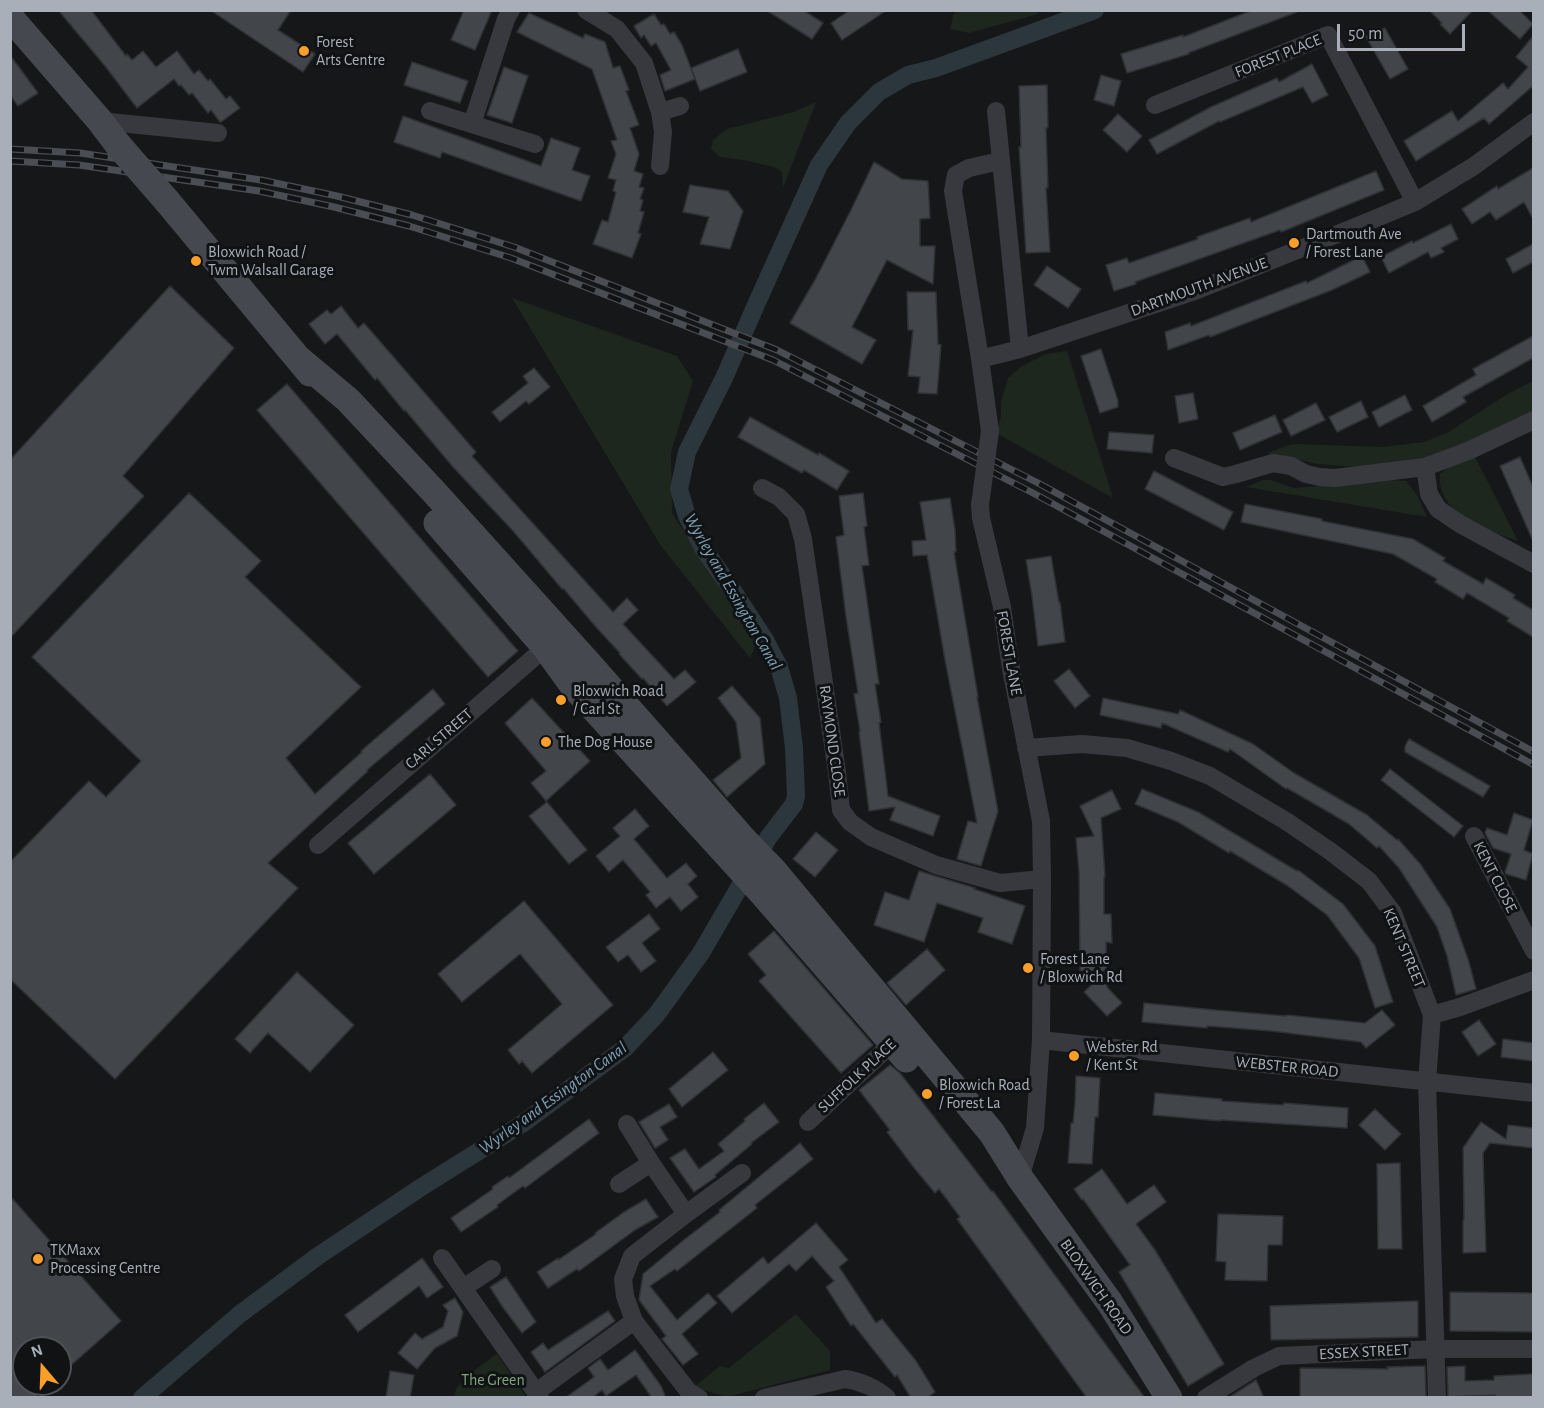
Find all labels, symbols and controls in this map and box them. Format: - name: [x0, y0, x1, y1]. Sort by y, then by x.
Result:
- scale bar: [1340, 12, 1468, 50]
- text: 50 m: [1348, 25, 1382, 43]
- street label: FOREST PLACE: [1232, 30, 1324, 82]
- place label: Forest Arts Centre: [316, 32, 385, 70]
- marker: Forest Arts Centre: [297, 44, 311, 58]
- place label: Dartmouth Ave / Forest Lane: [1306, 224, 1402, 262]
- marker: Dartmouth Ave / Forest Lane: [1287, 236, 1301, 250]
- place label: Bloxwich Road / Twm Walsall Garage: [208, 242, 334, 280]
- street label: DARTMOUTH AVENUE: [1128, 253, 1270, 321]
- marker: Bloxwich Road / Twm Walsall Garage: [189, 254, 203, 268]
- water label: Wyrley and Essington Canal: [679, 510, 787, 674]
- street label: FOREST LANE: [992, 609, 1026, 697]
- place label: Bloxwich Road / Carl St: [573, 681, 664, 719]
- street label: RAYMOND CLOSE: [815, 684, 849, 798]
- marker: Bloxwich Road / Carl St: [554, 693, 568, 707]
- street label: CARL STREET: [401, 705, 477, 773]
- place label: The Dog House: [558, 732, 653, 752]
- marker: The Dog House: [539, 735, 553, 749]
- street label: KENT CLOSE: [1469, 838, 1521, 916]
- street label: KENT STREET: [1379, 905, 1429, 991]
- place label: Forest Lane / Bloxwich Rd: [1040, 949, 1123, 987]
- marker: Forest Lane / Bloxwich Rd: [1021, 961, 1035, 975]
- street label: SUFFOLK PLACE: [814, 1035, 900, 1117]
- water label: Wyrley and Essington Canal: [475, 1037, 631, 1159]
- place label: Webster Rd / Kent St: [1086, 1037, 1158, 1075]
- marker: Webster Rd / Kent St: [1067, 1049, 1081, 1063]
- street label: WEBSTER ROAD: [1235, 1052, 1339, 1082]
- place label: Bloxwich Road / Forest La: [939, 1075, 1030, 1113]
- marker: Bloxwich Road / Forest La: [920, 1087, 934, 1101]
- street label: BLOXWICH ROAD: [1056, 1235, 1136, 1339]
- place label: TKMaxx Processing Centre: [50, 1240, 160, 1278]
- marker: TKMaxx Processing Centre: [31, 1252, 45, 1266]
- north arrow: [12, 1336, 72, 1396]
- street label: ESSEX STREET: [1319, 1340, 1409, 1364]
- text: N: [29, 1341, 45, 1360]
- park label: The Green: [461, 1370, 525, 1390]

